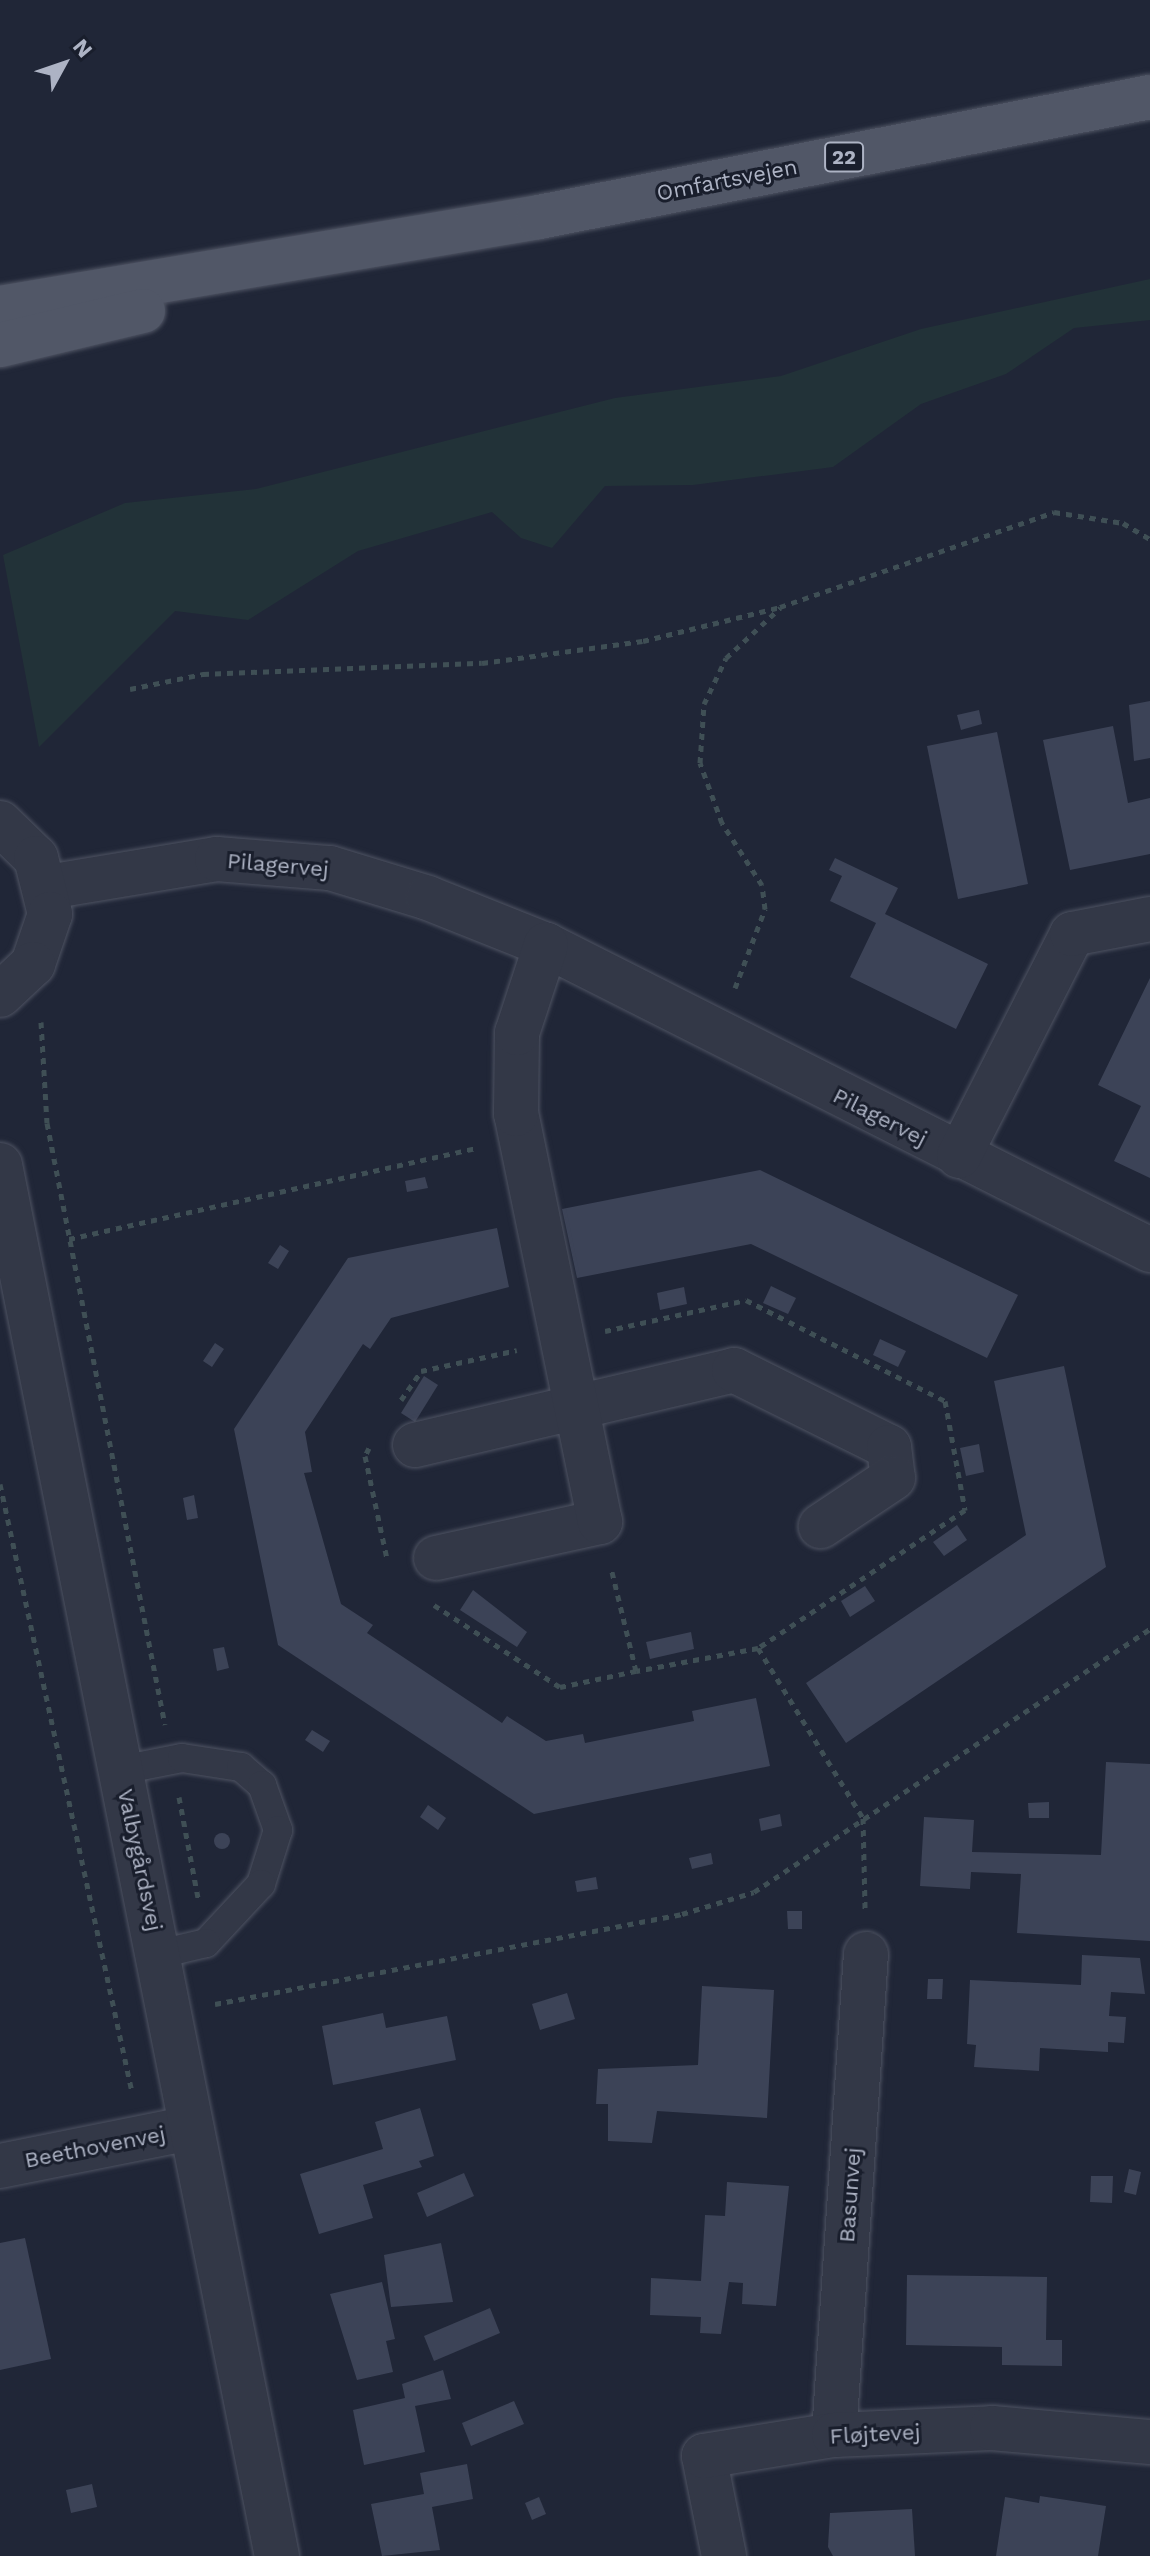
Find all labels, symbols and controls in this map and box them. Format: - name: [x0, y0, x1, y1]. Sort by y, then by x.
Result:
- north arrow: [24, 24, 104, 104]
- text: N: [68, 34, 98, 63]
- road number: 22: [824, 141, 864, 173]
- street label: Omfartsvejen: [654, 153, 800, 207]
- street label: Pilagervej: [226, 847, 330, 883]
- street label: Pilagervej: [829, 1082, 931, 1152]
- street label: Valbygårdsvej: [112, 1786, 168, 1934]
- street label: Beethovenvej: [22, 2120, 168, 2174]
- street label: Basunvej: [834, 2147, 866, 2243]
- street label: Fløjtevej: [829, 2418, 921, 2450]

